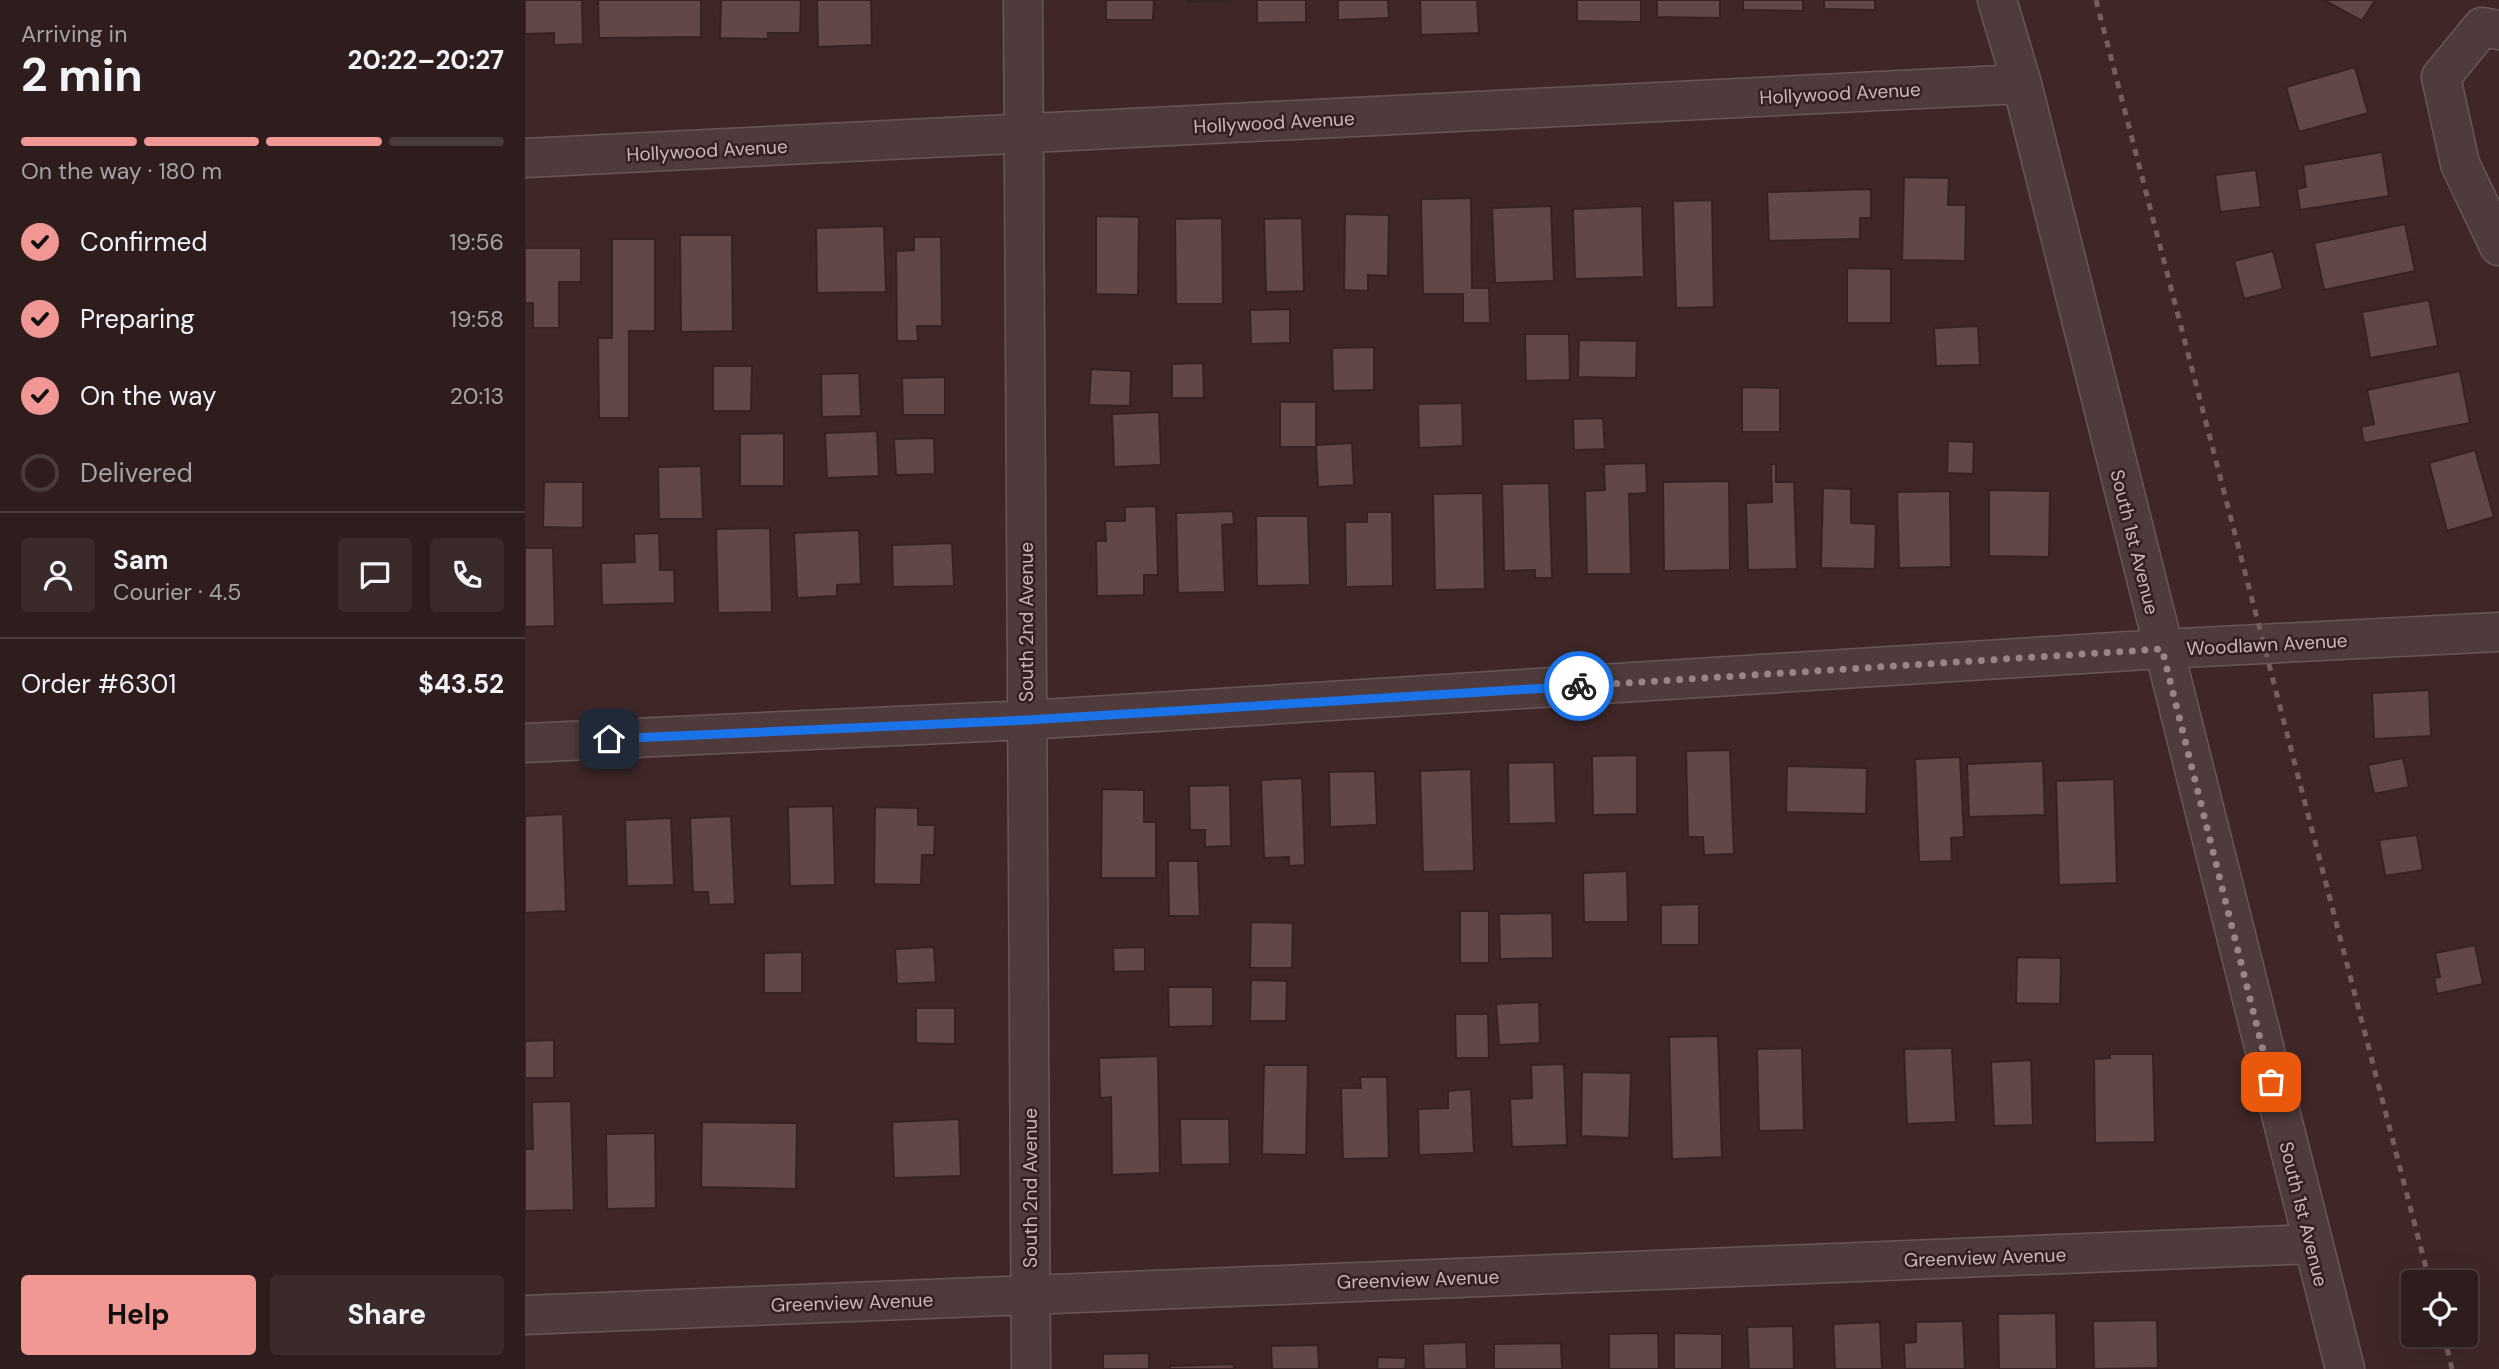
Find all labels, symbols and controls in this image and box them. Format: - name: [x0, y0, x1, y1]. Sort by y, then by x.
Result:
- text: Arriving in: [21, 19, 127, 49]
- text: 20:22–20:27: [348, 43, 504, 77]
- text: 2 min: [21, 45, 143, 105]
- street label: Hollywood Avenue: [1759, 77, 1921, 110]
- street label: Hollywood Avenue: [1193, 106, 1355, 139]
- street label: Hollywood Avenue: [626, 134, 788, 167]
- text: On the way · 180 m: [21, 156, 222, 186]
- icon: check: [21, 223, 59, 261]
- text: Confirmed: [80, 225, 207, 259]
- text: 19:56: [449, 227, 504, 257]
- icon: check: [21, 300, 59, 338]
- text: Preparing: [80, 302, 195, 336]
- text: 19:58: [450, 304, 504, 334]
- icon: check: [21, 377, 59, 415]
- text: On the way: [80, 379, 216, 413]
- text: 20:13: [450, 381, 504, 411]
- text: Delivered: [80, 456, 193, 490]
- street label: South 1st Avenue: [2104, 467, 2165, 617]
- button: person: [21, 538, 95, 612]
- button: chat: [338, 538, 412, 612]
- button: phone: [430, 538, 504, 612]
- street label: South 2nd Avenue: [1014, 542, 1039, 702]
- text: Sam: [113, 543, 168, 577]
- text: Courier · 4.5: [113, 577, 241, 607]
- street label: Woodlawn Avenue: [2186, 628, 2348, 661]
- courier: [1544, 651, 1614, 721]
- text: Order #6301: [21, 667, 176, 701]
- text: $43.52: [418, 667, 504, 701]
- icon: bike: [1560, 667, 1598, 705]
- pin: [579, 709, 639, 769]
- icon: home: [590, 720, 628, 758]
- pin: [2241, 1052, 2301, 1112]
- icon: bag: [2252, 1063, 2290, 1101]
- street label: South 2nd Avenue: [1018, 1108, 1043, 1268]
- street label: South 1st Avenue: [2273, 1139, 2334, 1289]
- street label: Greenview Avenue: [1903, 1242, 2067, 1273]
- street label: Greenview Avenue: [1336, 1264, 1500, 1295]
- map controls: [2401, 1270, 2478, 1347]
- button: locate: [2401, 1270, 2478, 1347]
- button: Help: [21, 1275, 256, 1355]
- button: Share: [270, 1275, 504, 1355]
- street label: Greenview Avenue: [770, 1287, 934, 1318]

